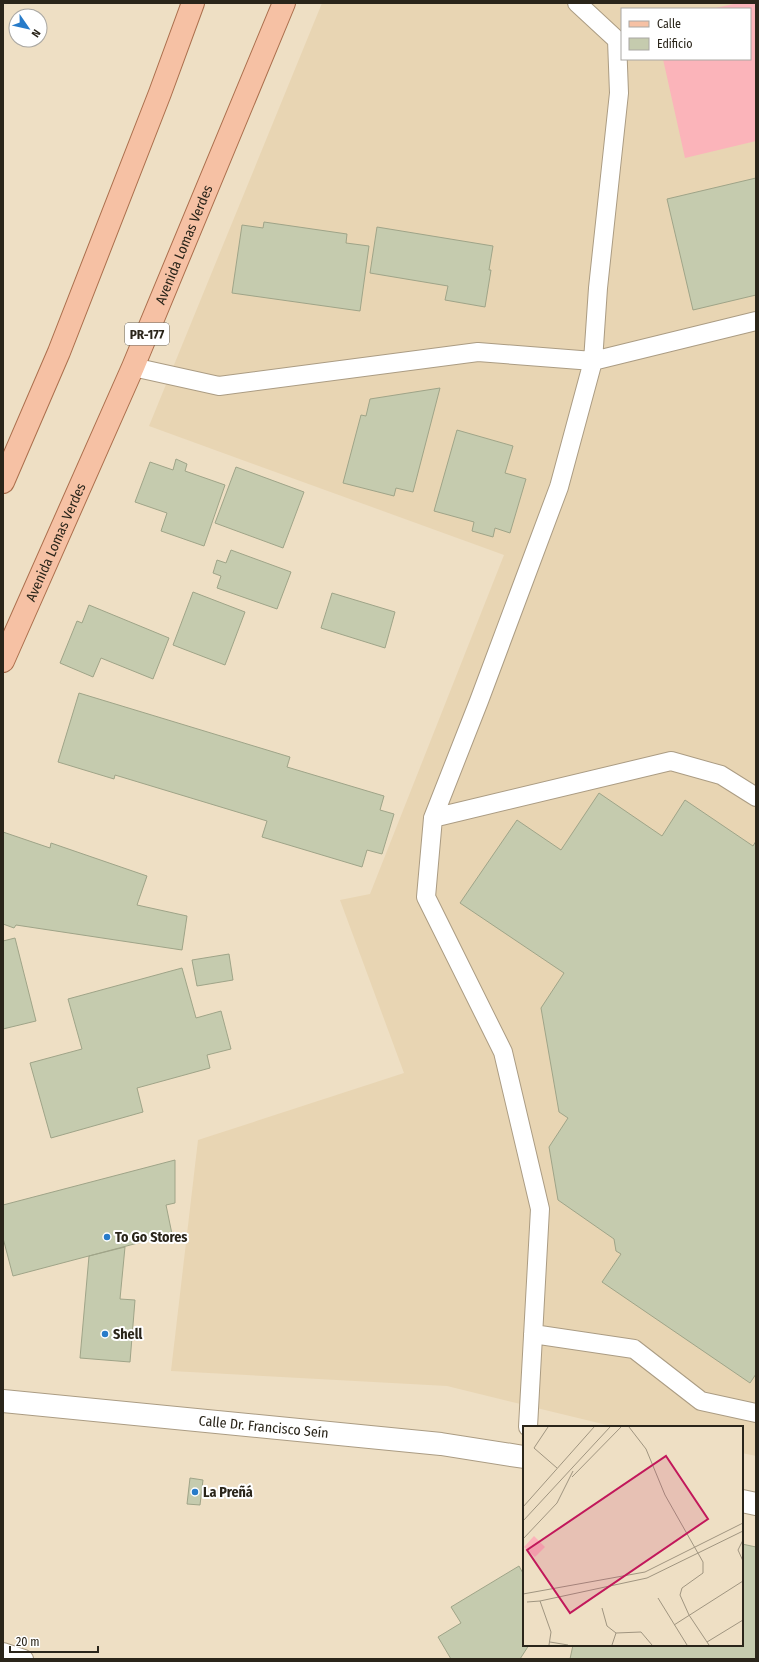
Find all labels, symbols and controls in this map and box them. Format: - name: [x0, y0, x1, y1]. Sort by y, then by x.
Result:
- north arrow: [8, 8, 48, 48]
- legend: [621, 8, 751, 60]
- text: Calle: [657, 17, 681, 31]
- text: N: [29, 27, 43, 40]
- text: Edificio: [657, 37, 693, 51]
- street label: Avenida Lomas Verdes: [151, 182, 216, 307]
- road number: PR-177: [125, 323, 169, 345]
- street label: Avenida Lomas Verdes: [22, 480, 89, 604]
- place label: To Go Stores: [115, 1229, 188, 1246]
- marker: To Go Stores: [102, 1232, 112, 1242]
- place label: Shell: [113, 1326, 143, 1343]
- marker: Shell: [100, 1329, 110, 1339]
- street label: Calle Dr. Francisco Seín: [198, 1412, 330, 1441]
- inset map: [523, 1426, 743, 1646]
- place label: La Preñá: [203, 1484, 253, 1501]
- marker: La Preñá: [190, 1487, 200, 1497]
- scale bar: [10, 1628, 98, 1654]
- text: 20 m: [16, 1635, 40, 1649]

